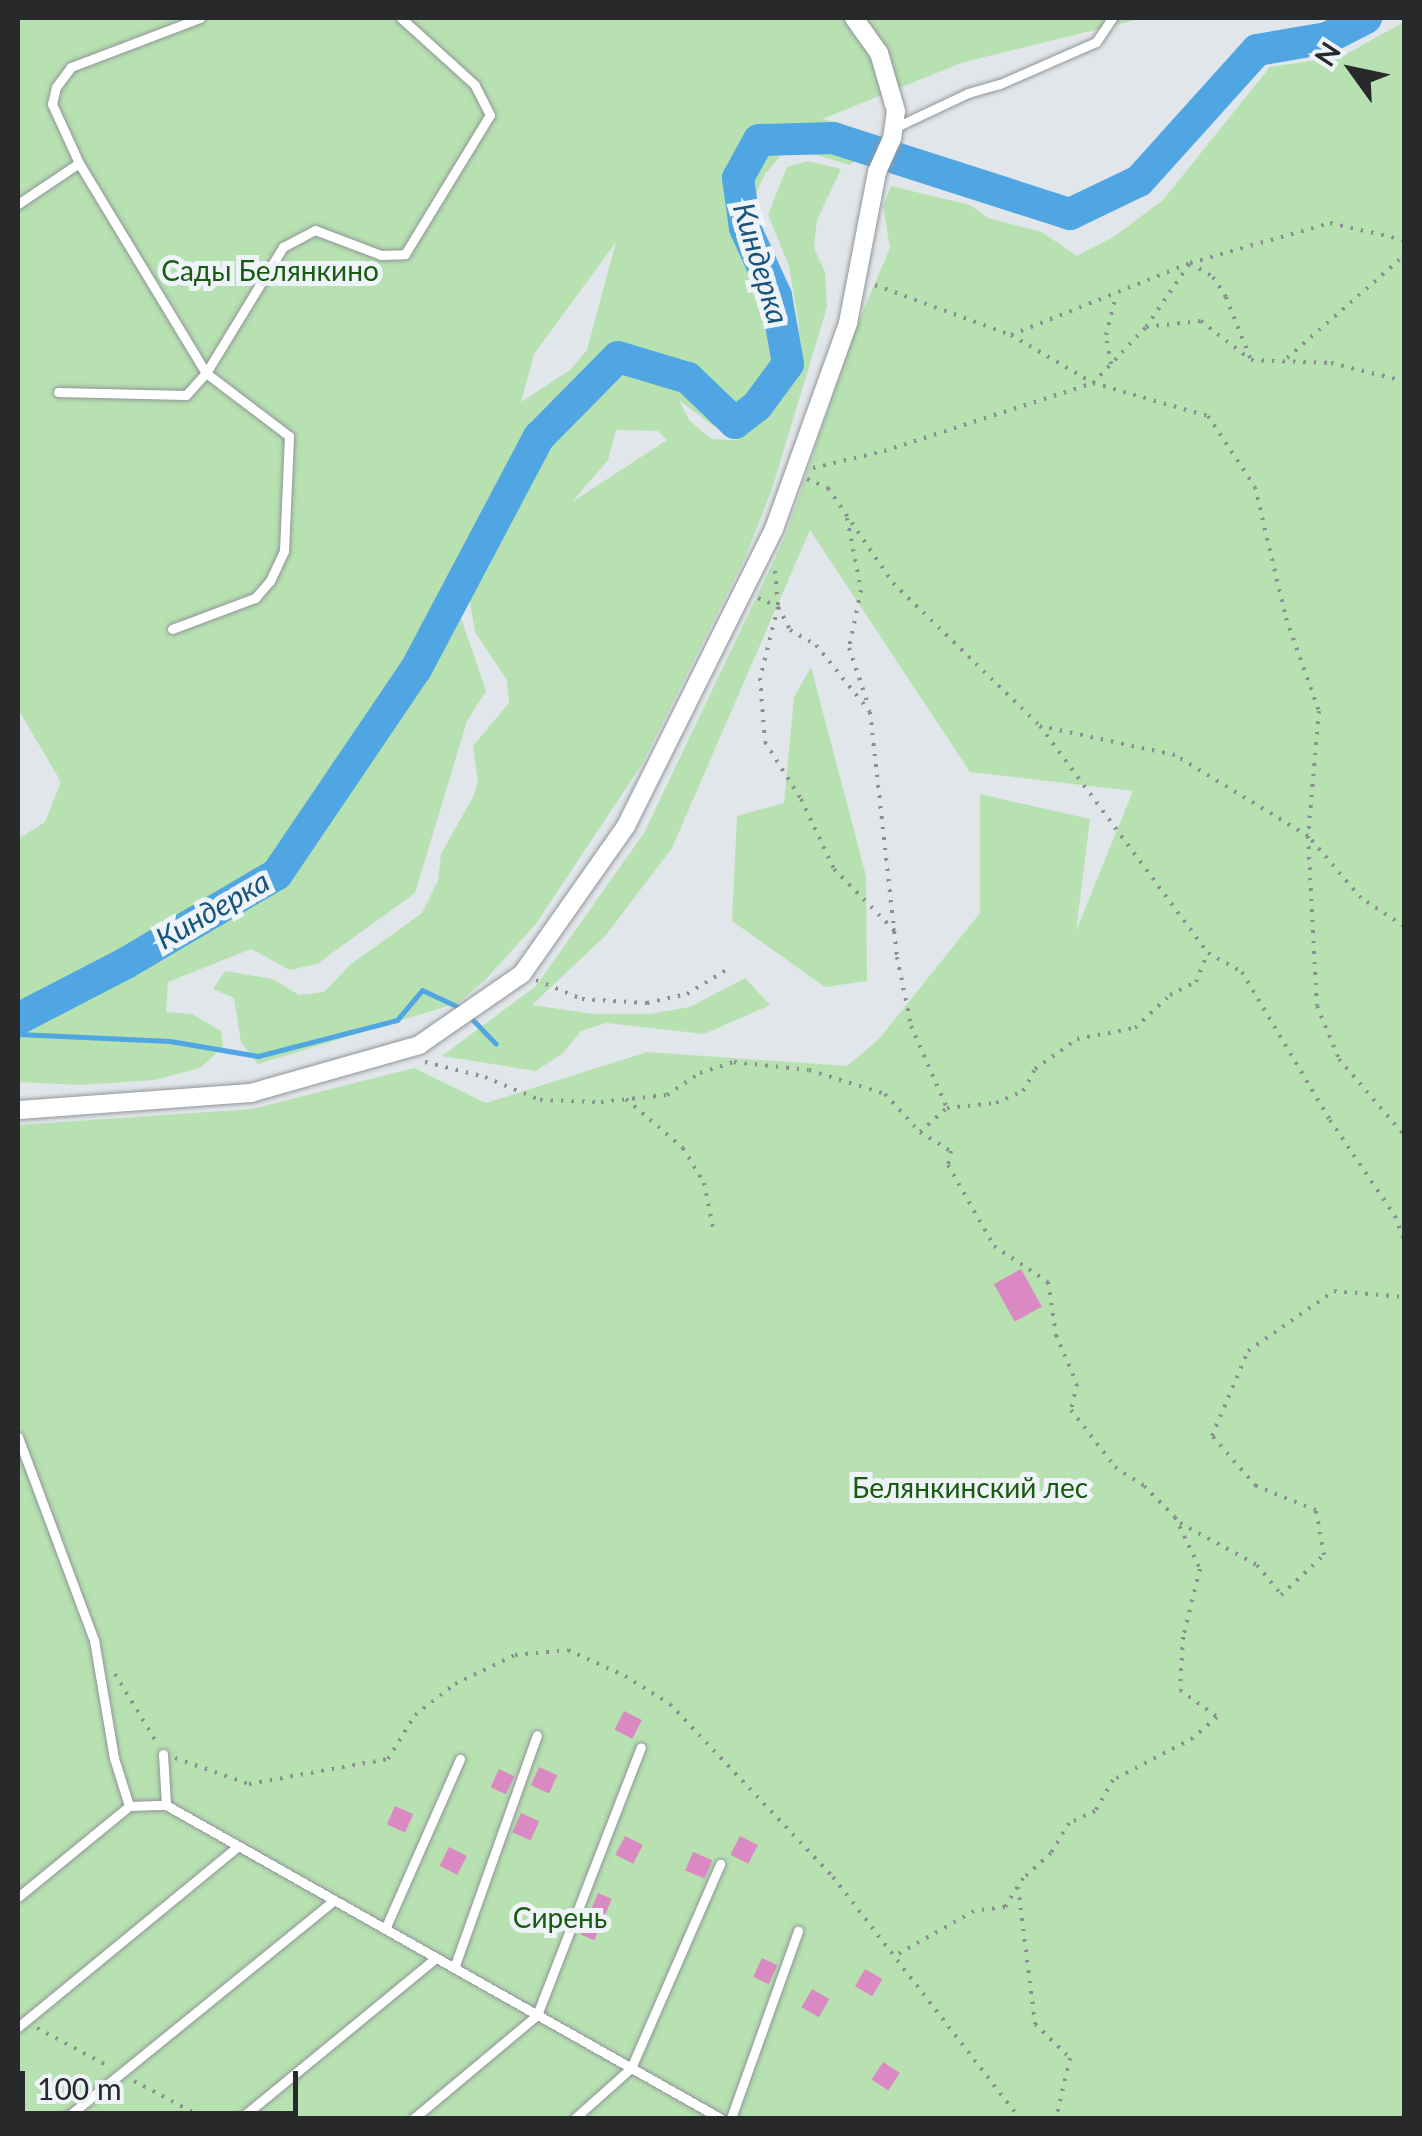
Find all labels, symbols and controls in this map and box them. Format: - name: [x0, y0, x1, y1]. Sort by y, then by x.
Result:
- north arrow: [1302, 20, 1402, 120]
- text: N: [1307, 35, 1347, 72]
- water label: Киндерка: [727, 198, 797, 328]
- park label: Сады Белянкино: [161, 253, 379, 287]
- water label: Киндерка: [149, 862, 275, 956]
- park label: Белянкинский лес: [852, 1470, 1088, 1504]
- park label: Сирень: [513, 1900, 607, 1934]
- scale bar: [25, 2051, 302, 2113]
- text: 100 m: [37, 2070, 122, 2106]

